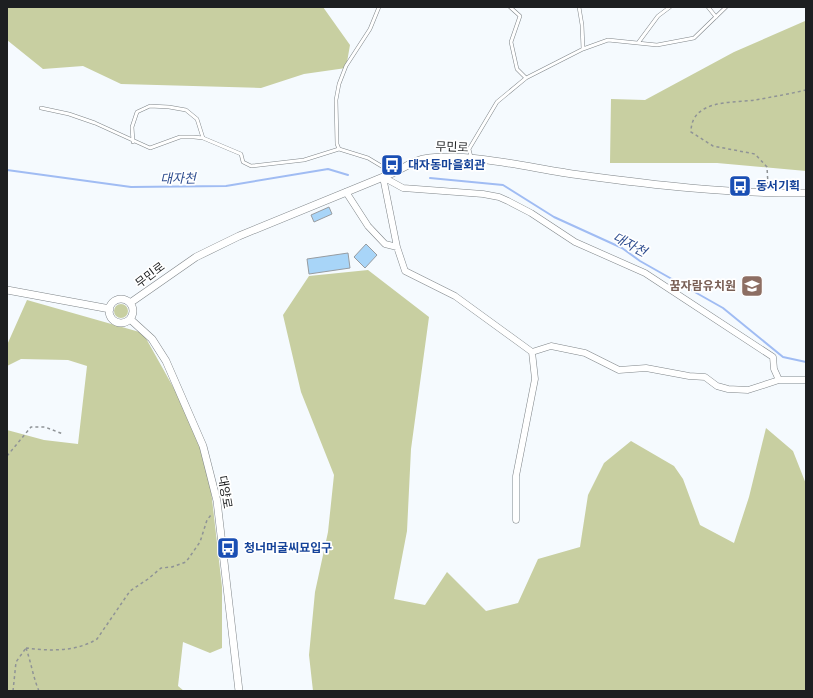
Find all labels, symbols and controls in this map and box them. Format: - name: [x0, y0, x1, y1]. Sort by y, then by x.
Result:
- street label: 무민로: [435, 139, 469, 155]
- bus stop icon: 대자동마을회관: [379, 152, 405, 178]
- place label: 대자동마을회관: [408, 158, 485, 172]
- water label: 대자천: [160, 171, 197, 186]
- bus stop icon: 동서기획: [727, 173, 753, 199]
- place label: 동서기획: [756, 179, 800, 193]
- water label: 대자천: [610, 229, 650, 260]
- street label: 무민로: [133, 259, 167, 291]
- school or university icon: 꿈자람유치원: [739, 273, 765, 299]
- place label: 꿈자람유치원: [670, 279, 736, 293]
- street label: 대양로: [215, 474, 235, 510]
- bus stop icon: 청너머굴씨묘입구: [215, 535, 241, 561]
- place label: 청너머굴씨묘입구: [244, 541, 332, 555]

